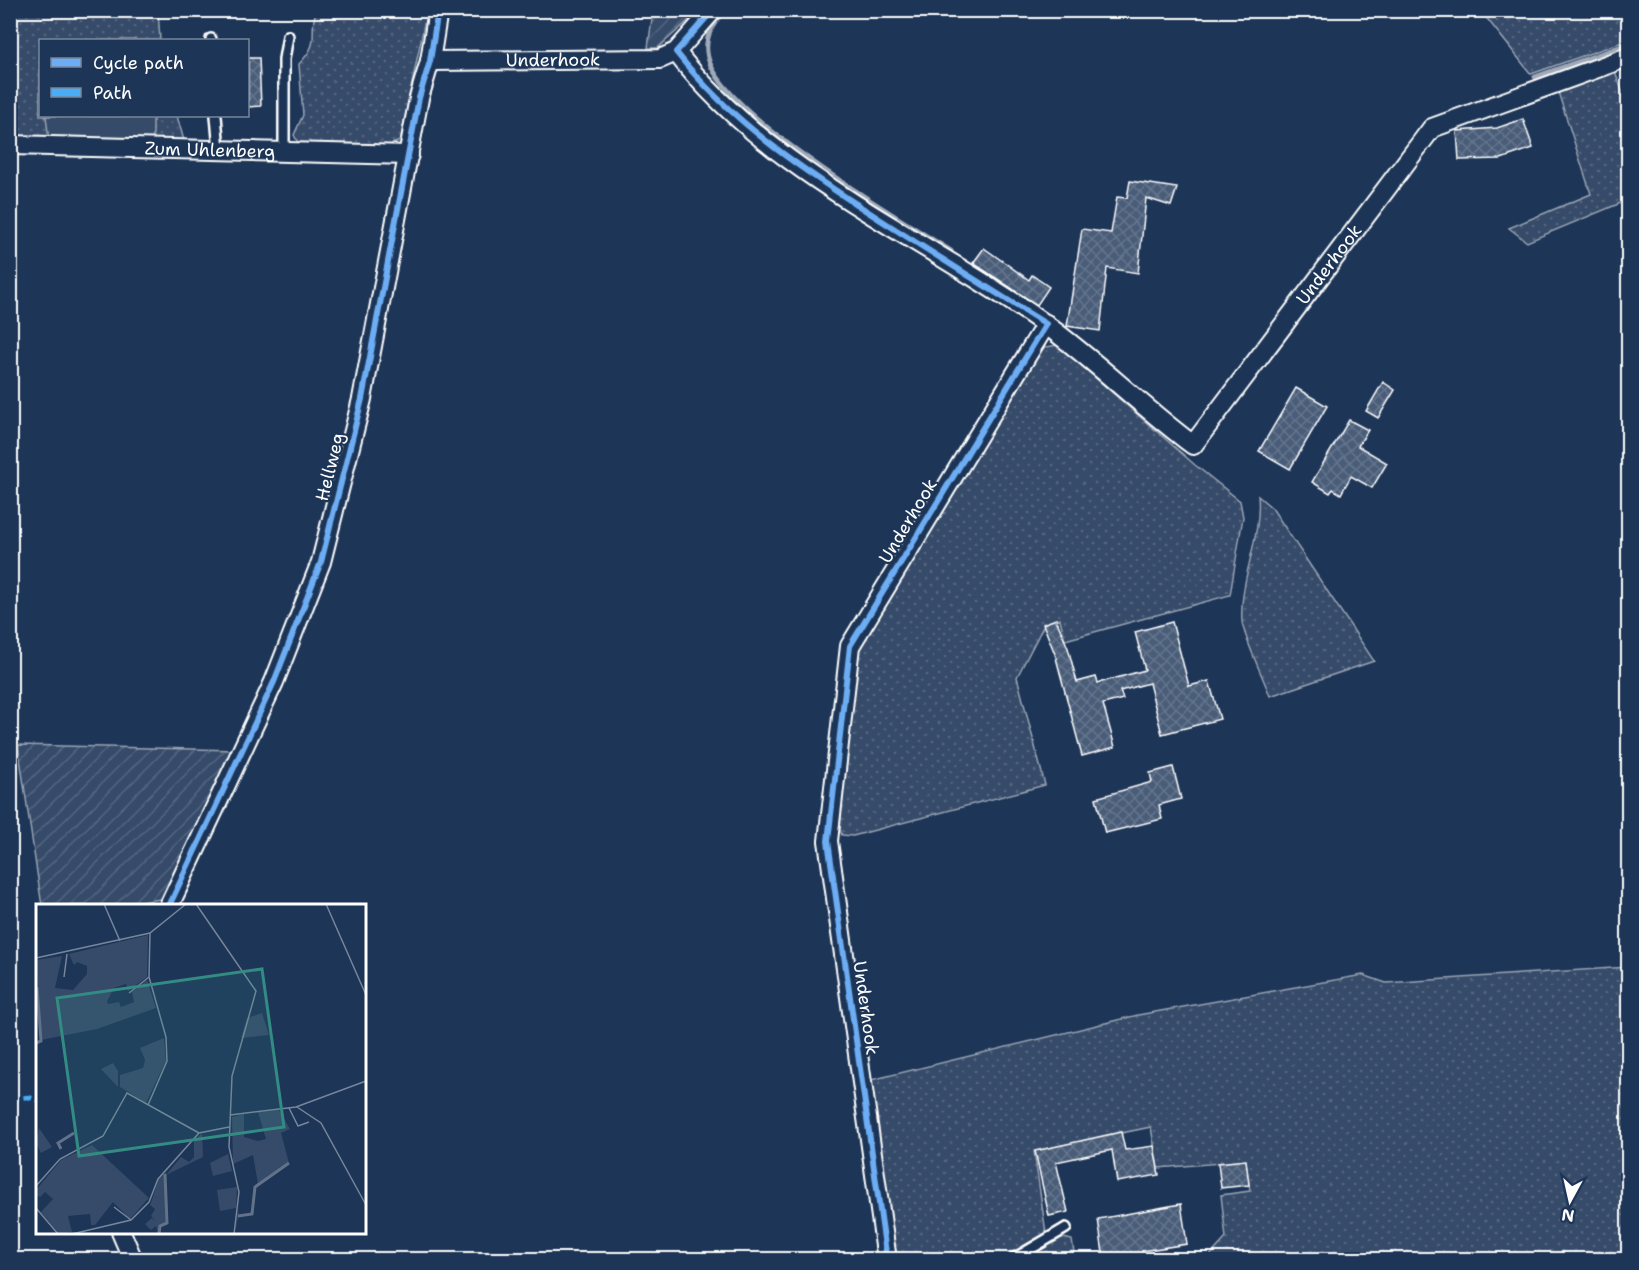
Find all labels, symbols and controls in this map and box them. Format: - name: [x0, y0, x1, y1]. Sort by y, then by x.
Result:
- legend: [39, 39, 249, 117]
- street label: Underhook: [505, 48, 601, 72]
- text: Cycle path: [93, 51, 184, 75]
- text: Path: [93, 81, 132, 105]
- street label: Zum Uhlenberg: [144, 136, 276, 164]
- street label: Underhook: [1291, 219, 1367, 310]
- street label: Hellweg: [310, 430, 350, 504]
- street label: Underhook: [873, 474, 943, 568]
- inset map: [36, 904, 366, 1234]
- street label: Underhook: [848, 959, 884, 1057]
- north arrow: [1540, 1171, 1600, 1231]
- text: N: [1560, 1204, 1576, 1227]

